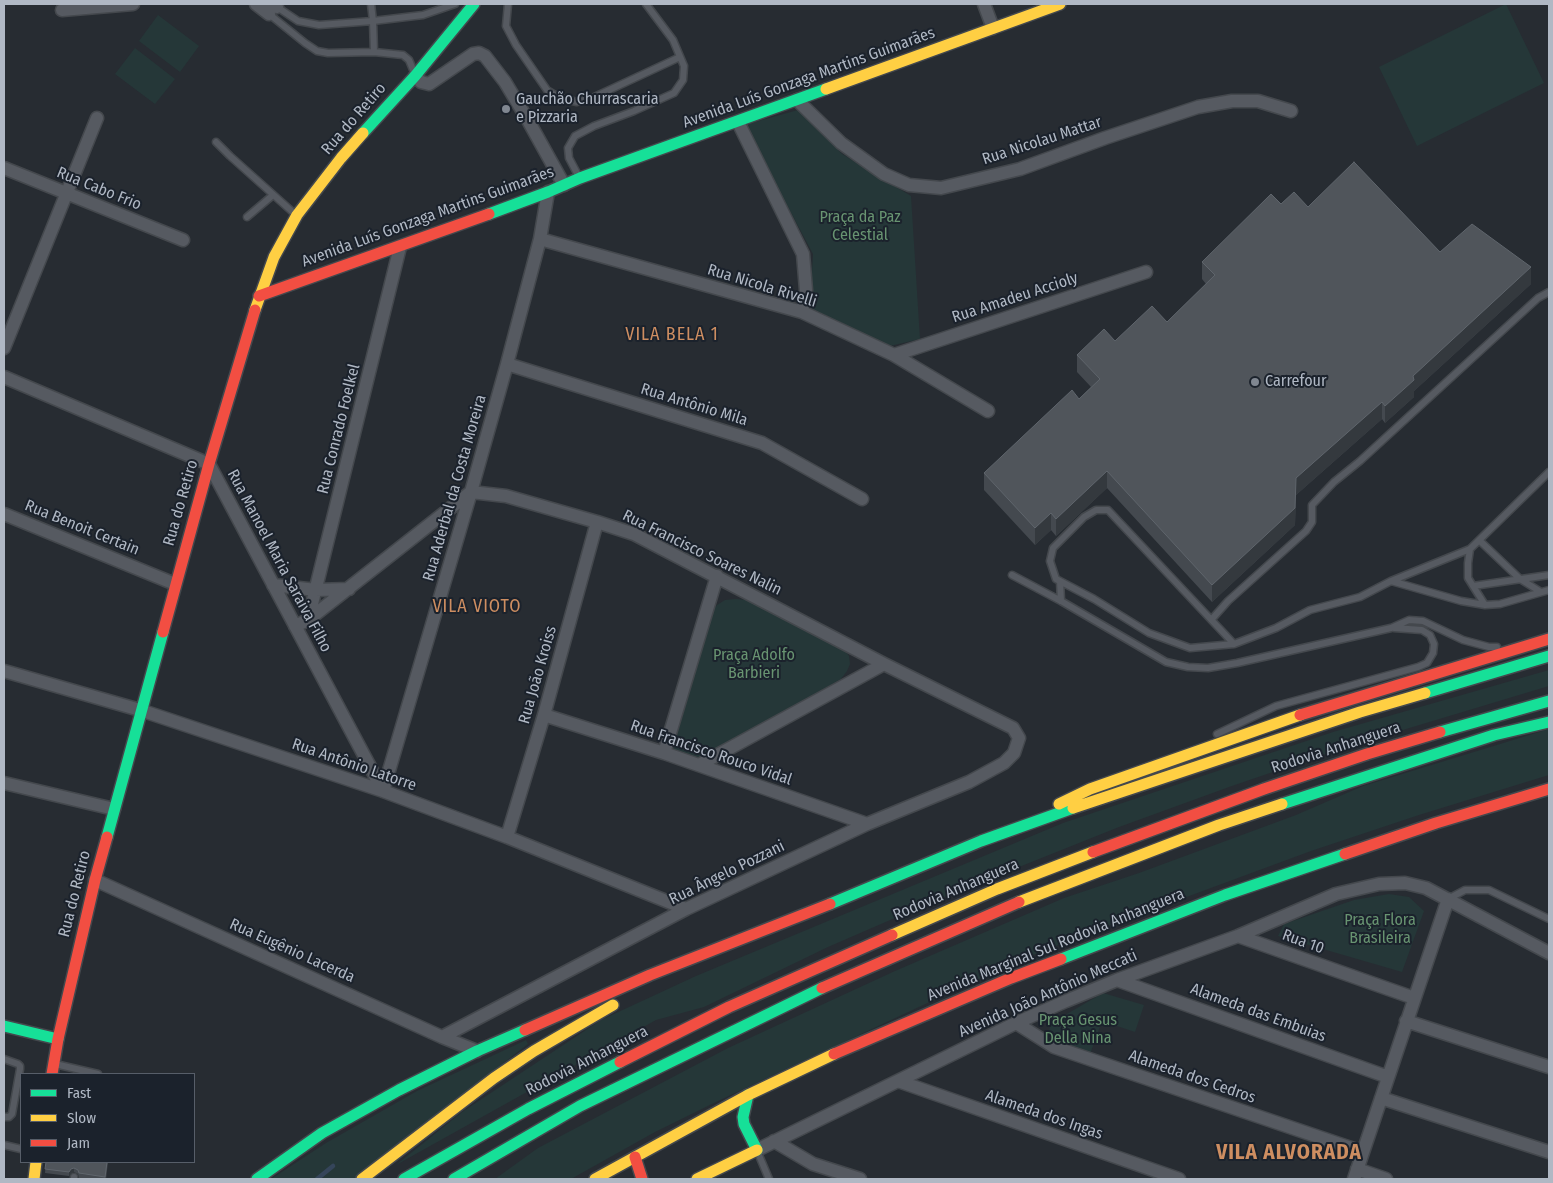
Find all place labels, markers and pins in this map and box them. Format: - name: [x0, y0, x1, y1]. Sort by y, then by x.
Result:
- place label: Gauchão Churrascaria e Pizzaria: [516, 90, 659, 128]
- marker: Gauchão Churrascaria e Pizzaria: [500, 103, 512, 115]
- place label: Carrefour: [1265, 372, 1327, 392]
- marker: Carrefour: [1249, 376, 1261, 388]

